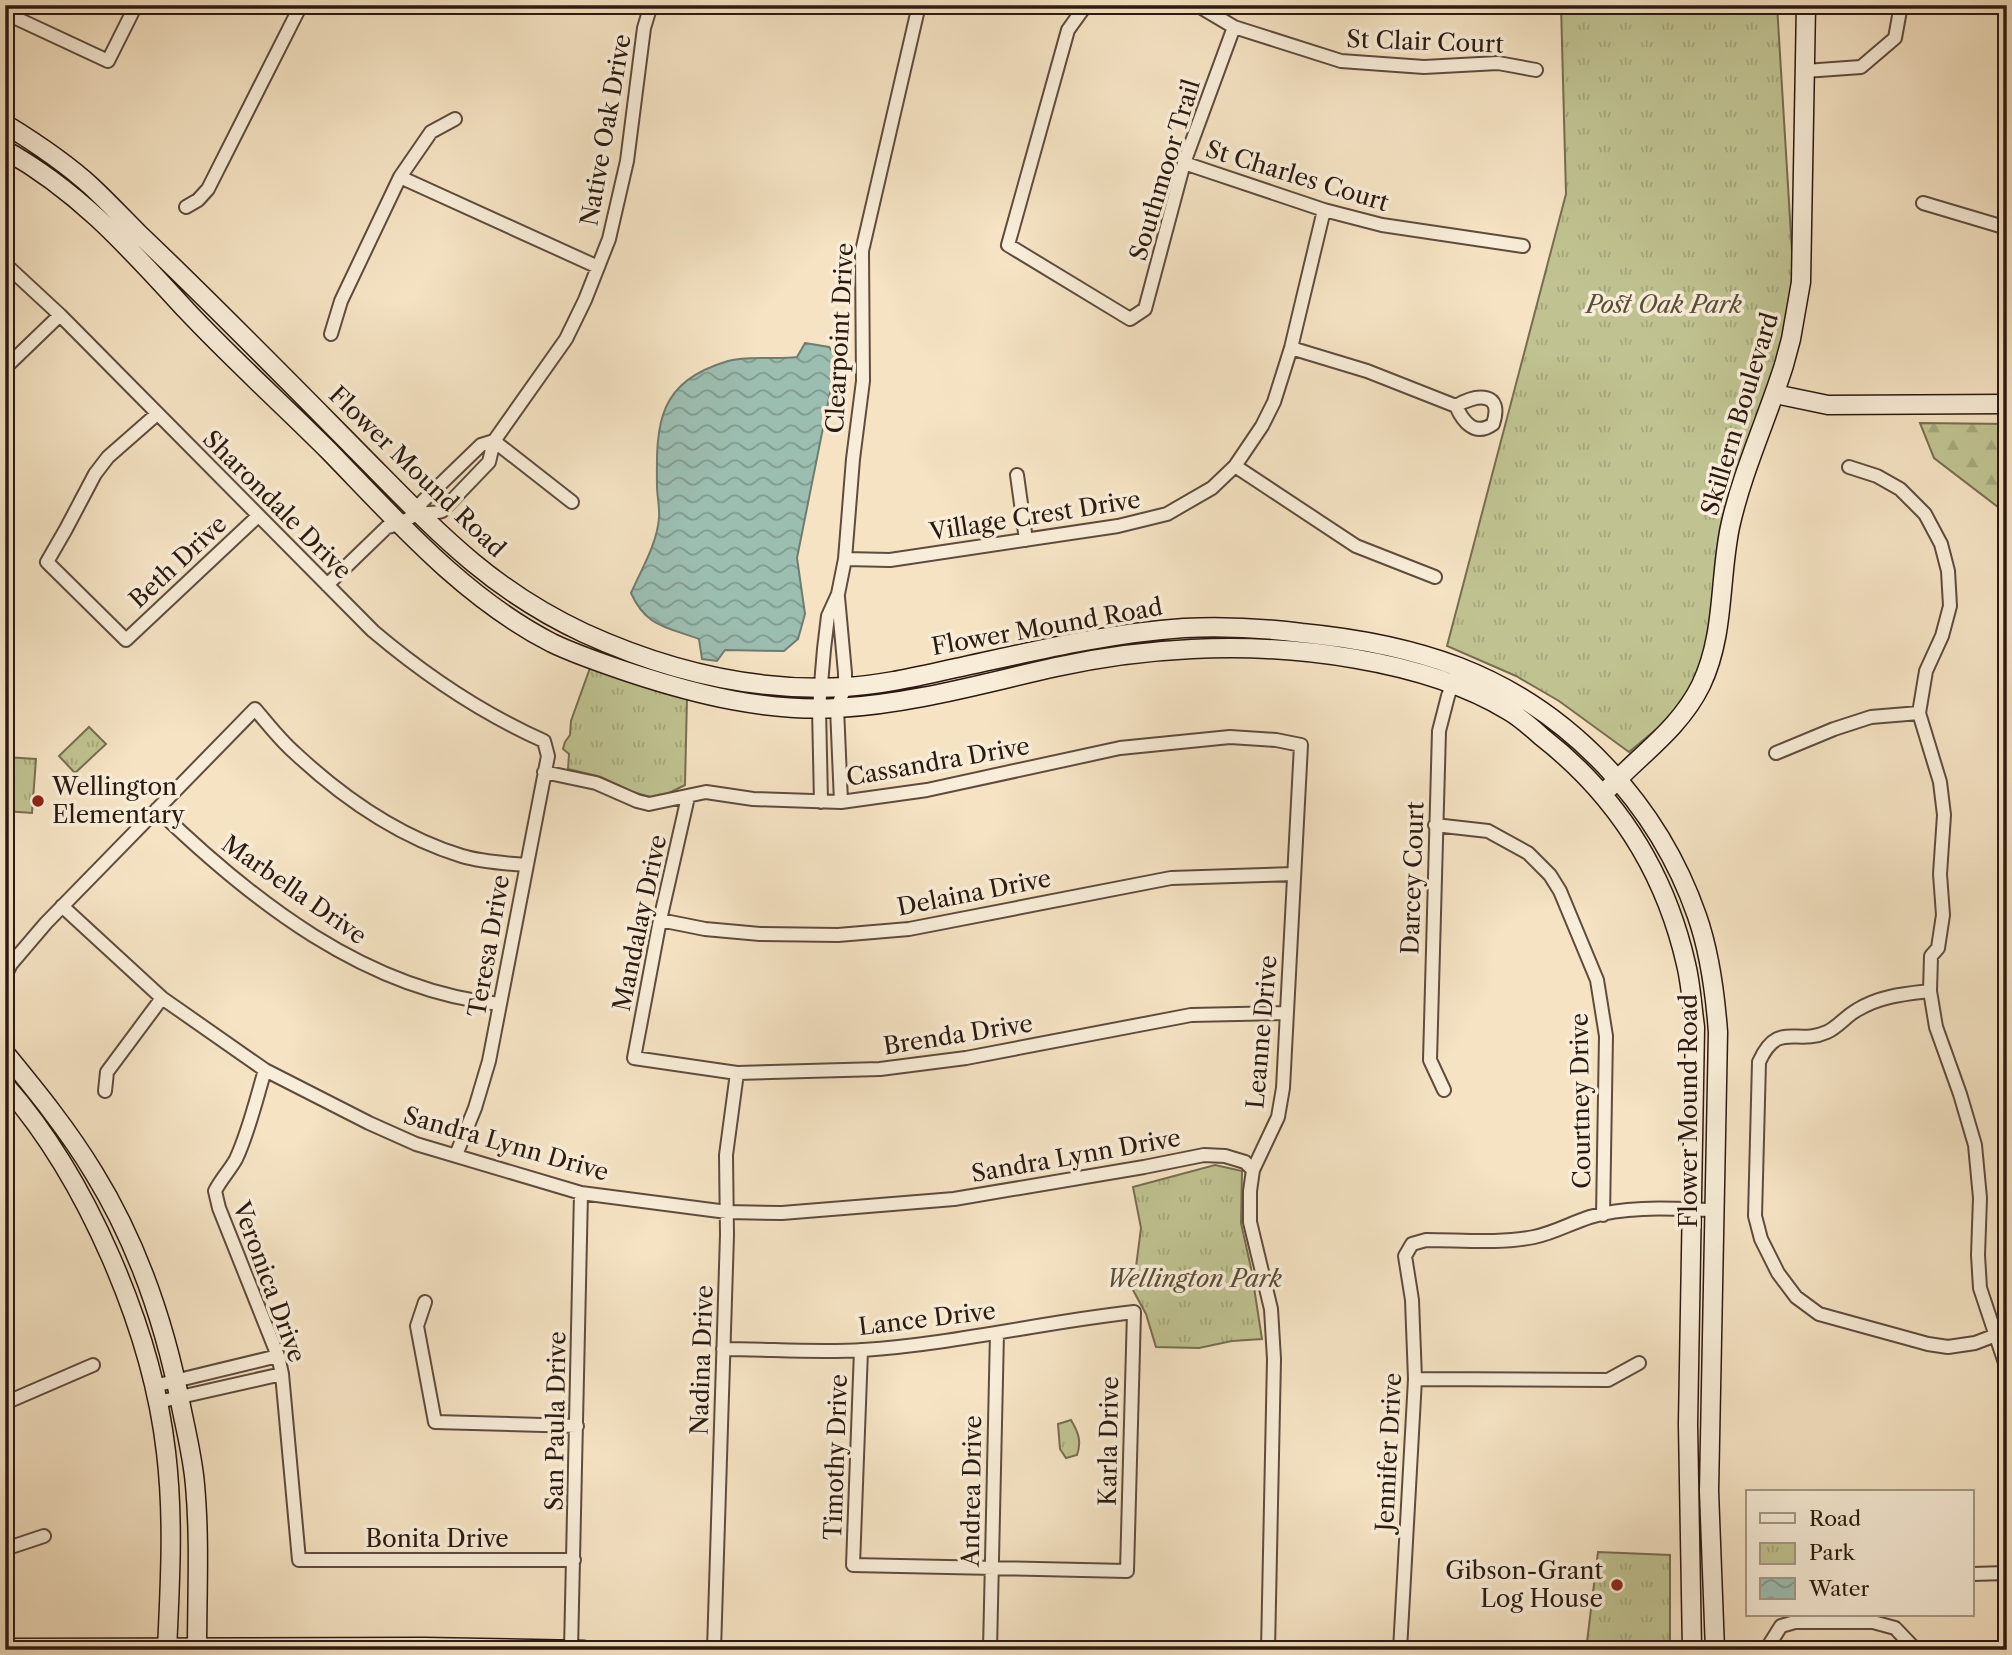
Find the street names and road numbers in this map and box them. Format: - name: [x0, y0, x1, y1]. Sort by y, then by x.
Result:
- street label: St Clair Court: [1346, 24, 1505, 59]
- street label: Native Oak Drive: [574, 32, 637, 228]
- street label: Southmoor Trail: [1123, 76, 1206, 264]
- street label: St Charles Court: [1202, 134, 1393, 217]
- street label: Clearpoint Drive: [820, 242, 859, 434]
- street label: Skillern Boulevard: [1695, 309, 1784, 519]
- street label: Flower Mound Road: [323, 380, 512, 564]
- street label: Sharondale Drive: [197, 424, 358, 585]
- street label: Village Crest Drive: [926, 485, 1142, 547]
- street label: Beth Drive: [123, 509, 232, 614]
- street label: Flower Mound Road: [929, 592, 1165, 661]
- street label: Cassandra Drive: [844, 731, 1032, 792]
- street label: Darcey Court: [1395, 800, 1430, 955]
- street label: Marbella Drive: [216, 829, 372, 950]
- street label: Mandalay Drive: [607, 832, 672, 1014]
- street label: Delaina Drive: [894, 863, 1053, 922]
- street label: Teresa Drive: [462, 873, 515, 1019]
- street label: Leanne Drive: [1240, 954, 1283, 1110]
- street label: Flower Mound Road: [1674, 994, 1703, 1228]
- street label: Brenda Drive: [881, 1008, 1035, 1061]
- street label: Courtney Drive: [1564, 1013, 1597, 1189]
- street label: Sandra Lynn Drive: [400, 1100, 612, 1187]
- street label: Sandra Lynn Drive: [969, 1123, 1183, 1188]
- street label: Veronica Drive: [227, 1196, 312, 1366]
- street label: Nadina Drive: [684, 1285, 719, 1435]
- street label: Lance Drive: [857, 1296, 997, 1341]
- street label: San Paula Drive: [539, 1331, 572, 1511]
- street label: Jennifer Drive: [1370, 1372, 1407, 1536]
- street label: Timothy Drive: [818, 1373, 853, 1541]
- street label: Karla Drive: [1093, 1376, 1124, 1506]
- street label: Andrea Drive: [956, 1415, 987, 1568]
- street label: Bonita Drive: [365, 1524, 509, 1553]

